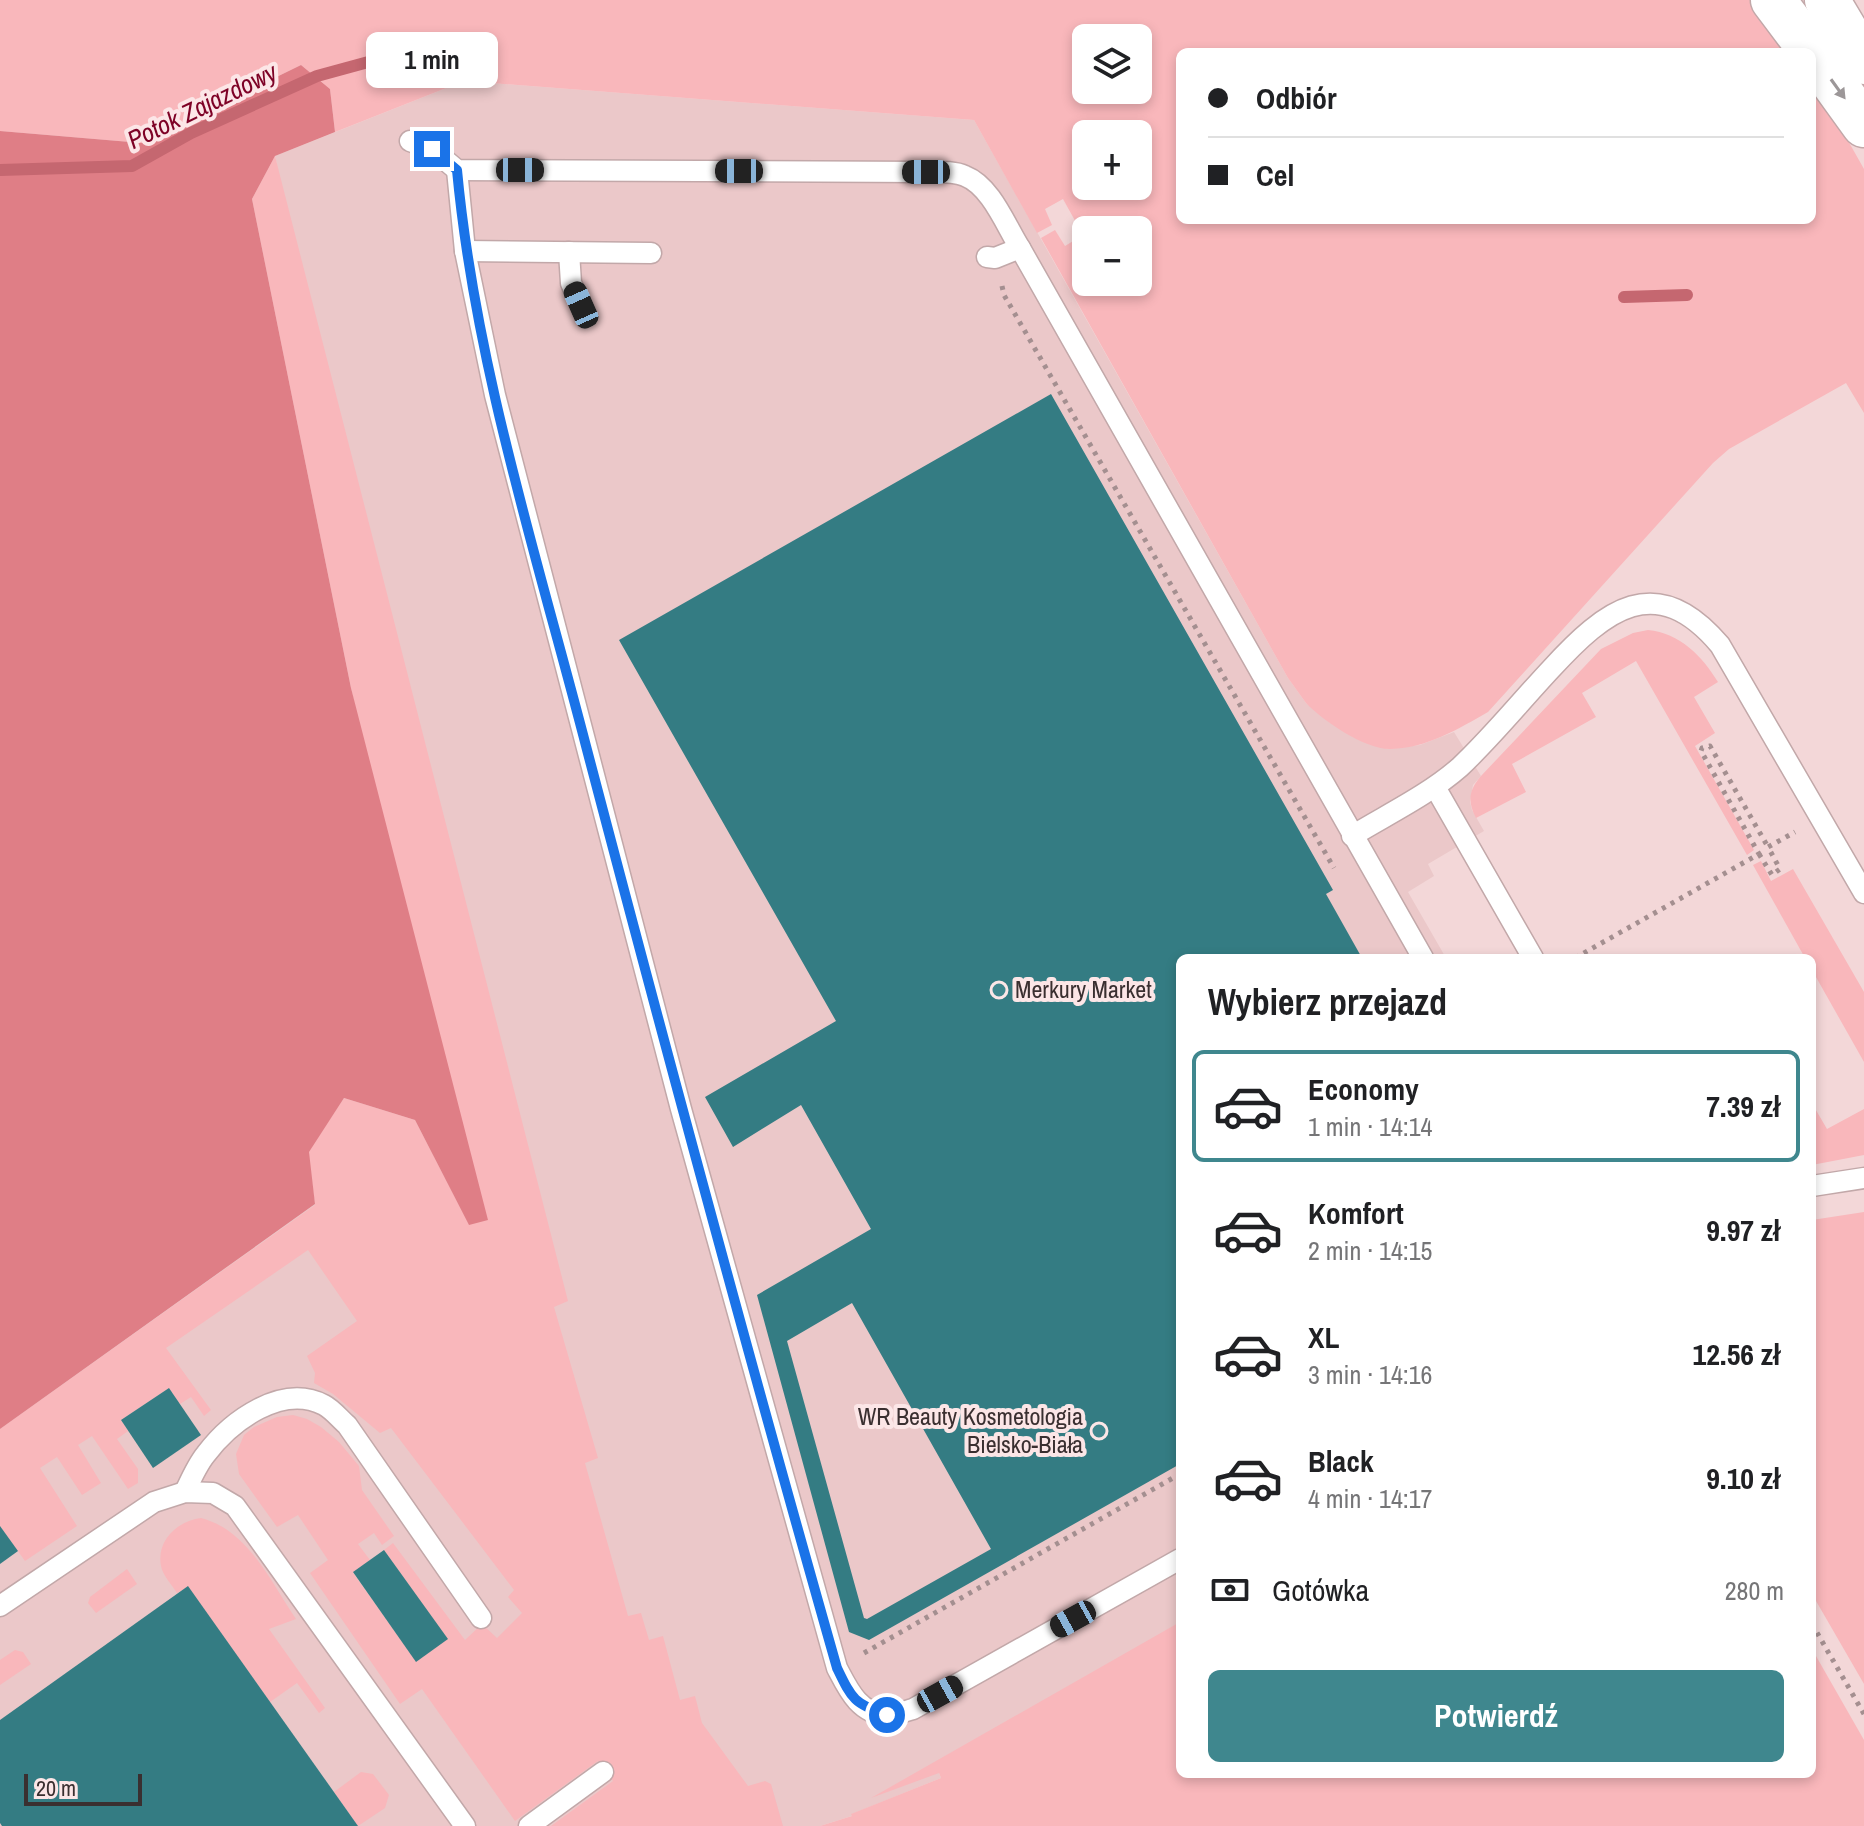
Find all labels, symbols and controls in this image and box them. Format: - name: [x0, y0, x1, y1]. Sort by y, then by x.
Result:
- map controls: [1072, 24, 1152, 296]
- button: layers: [1072, 24, 1152, 104]
- callout: 1 min: [366, 33, 498, 89]
- text: 1 min: [404, 42, 460, 77]
- water label: Potok Zajazdowy: [121, 54, 284, 157]
- text: Odbiór: [1256, 78, 1337, 118]
- one-way arrow: [1830, 78, 1845, 99]
- button: +: [1072, 120, 1152, 200]
- route end: [414, 131, 450, 167]
- text: Cel: [1256, 155, 1294, 195]
- car: [496, 158, 544, 182]
- car: [715, 159, 763, 183]
- car: [902, 160, 950, 184]
- button: −: [1072, 216, 1152, 296]
- car: [560, 278, 602, 332]
- place label: Merkury Market: [1015, 973, 1152, 1005]
- text: Wybierz przejazd: [1208, 978, 1447, 1026]
- marker: Merkury Market: [990, 981, 1008, 999]
- text: Economy: [1308, 1069, 1419, 1109]
- icon: car: [1212, 1070, 1284, 1142]
- text: 7.39 zł: [1706, 1086, 1780, 1126]
- text: 1 min · 14:14: [1308, 1109, 1432, 1144]
- text: Komfort: [1308, 1193, 1404, 1233]
- icon: car: [1212, 1194, 1284, 1266]
- text: 9.97 zł: [1706, 1210, 1780, 1250]
- text: 2 min · 14:15: [1308, 1233, 1432, 1268]
- text: XL: [1308, 1317, 1339, 1357]
- icon: car: [1212, 1318, 1284, 1390]
- text: 12.56 zł: [1692, 1334, 1780, 1374]
- text: 3 min · 14:16: [1308, 1357, 1432, 1392]
- place label: WR Beauty Kosmetologia Bielsko-Biała: [858, 1400, 1083, 1460]
- marker: WR Beauty Kosmetologia Bielsko-Biała: [1090, 1422, 1108, 1440]
- text: Black: [1308, 1441, 1374, 1481]
- icon: car: [1212, 1442, 1284, 1514]
- text: 9.10 zł: [1706, 1458, 1780, 1498]
- text: 4 min · 14:17: [1308, 1481, 1432, 1516]
- icon: cash: [1208, 1568, 1252, 1612]
- text: Gotówka: [1272, 1570, 1369, 1610]
- text: 280 m: [1725, 1573, 1784, 1608]
- car: [1046, 1597, 1100, 1641]
- button: Potwierdź: [1208, 1670, 1784, 1762]
- car: [913, 1672, 967, 1716]
- route start: [869, 1697, 905, 1733]
- scale bar: [24, 1770, 142, 1806]
- text: 20 m: [36, 1773, 76, 1803]

